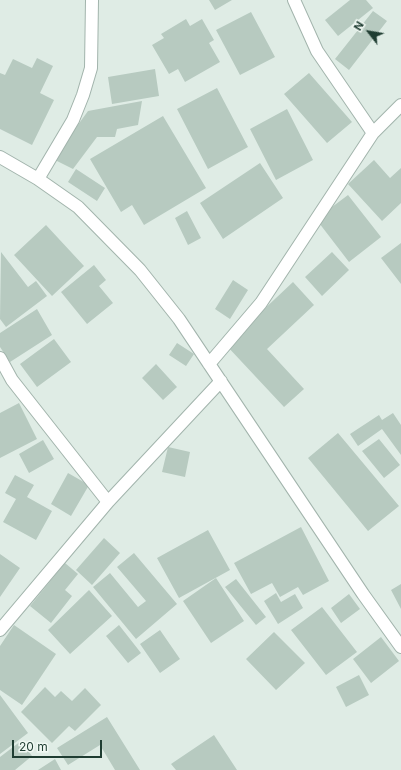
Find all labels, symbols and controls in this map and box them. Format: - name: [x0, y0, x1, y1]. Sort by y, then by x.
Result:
- north arrow: [349, 12, 389, 52]
- text: N: [351, 19, 367, 33]
- scale bar: [14, 732, 104, 758]
- text: 20 m: [19, 739, 48, 754]

